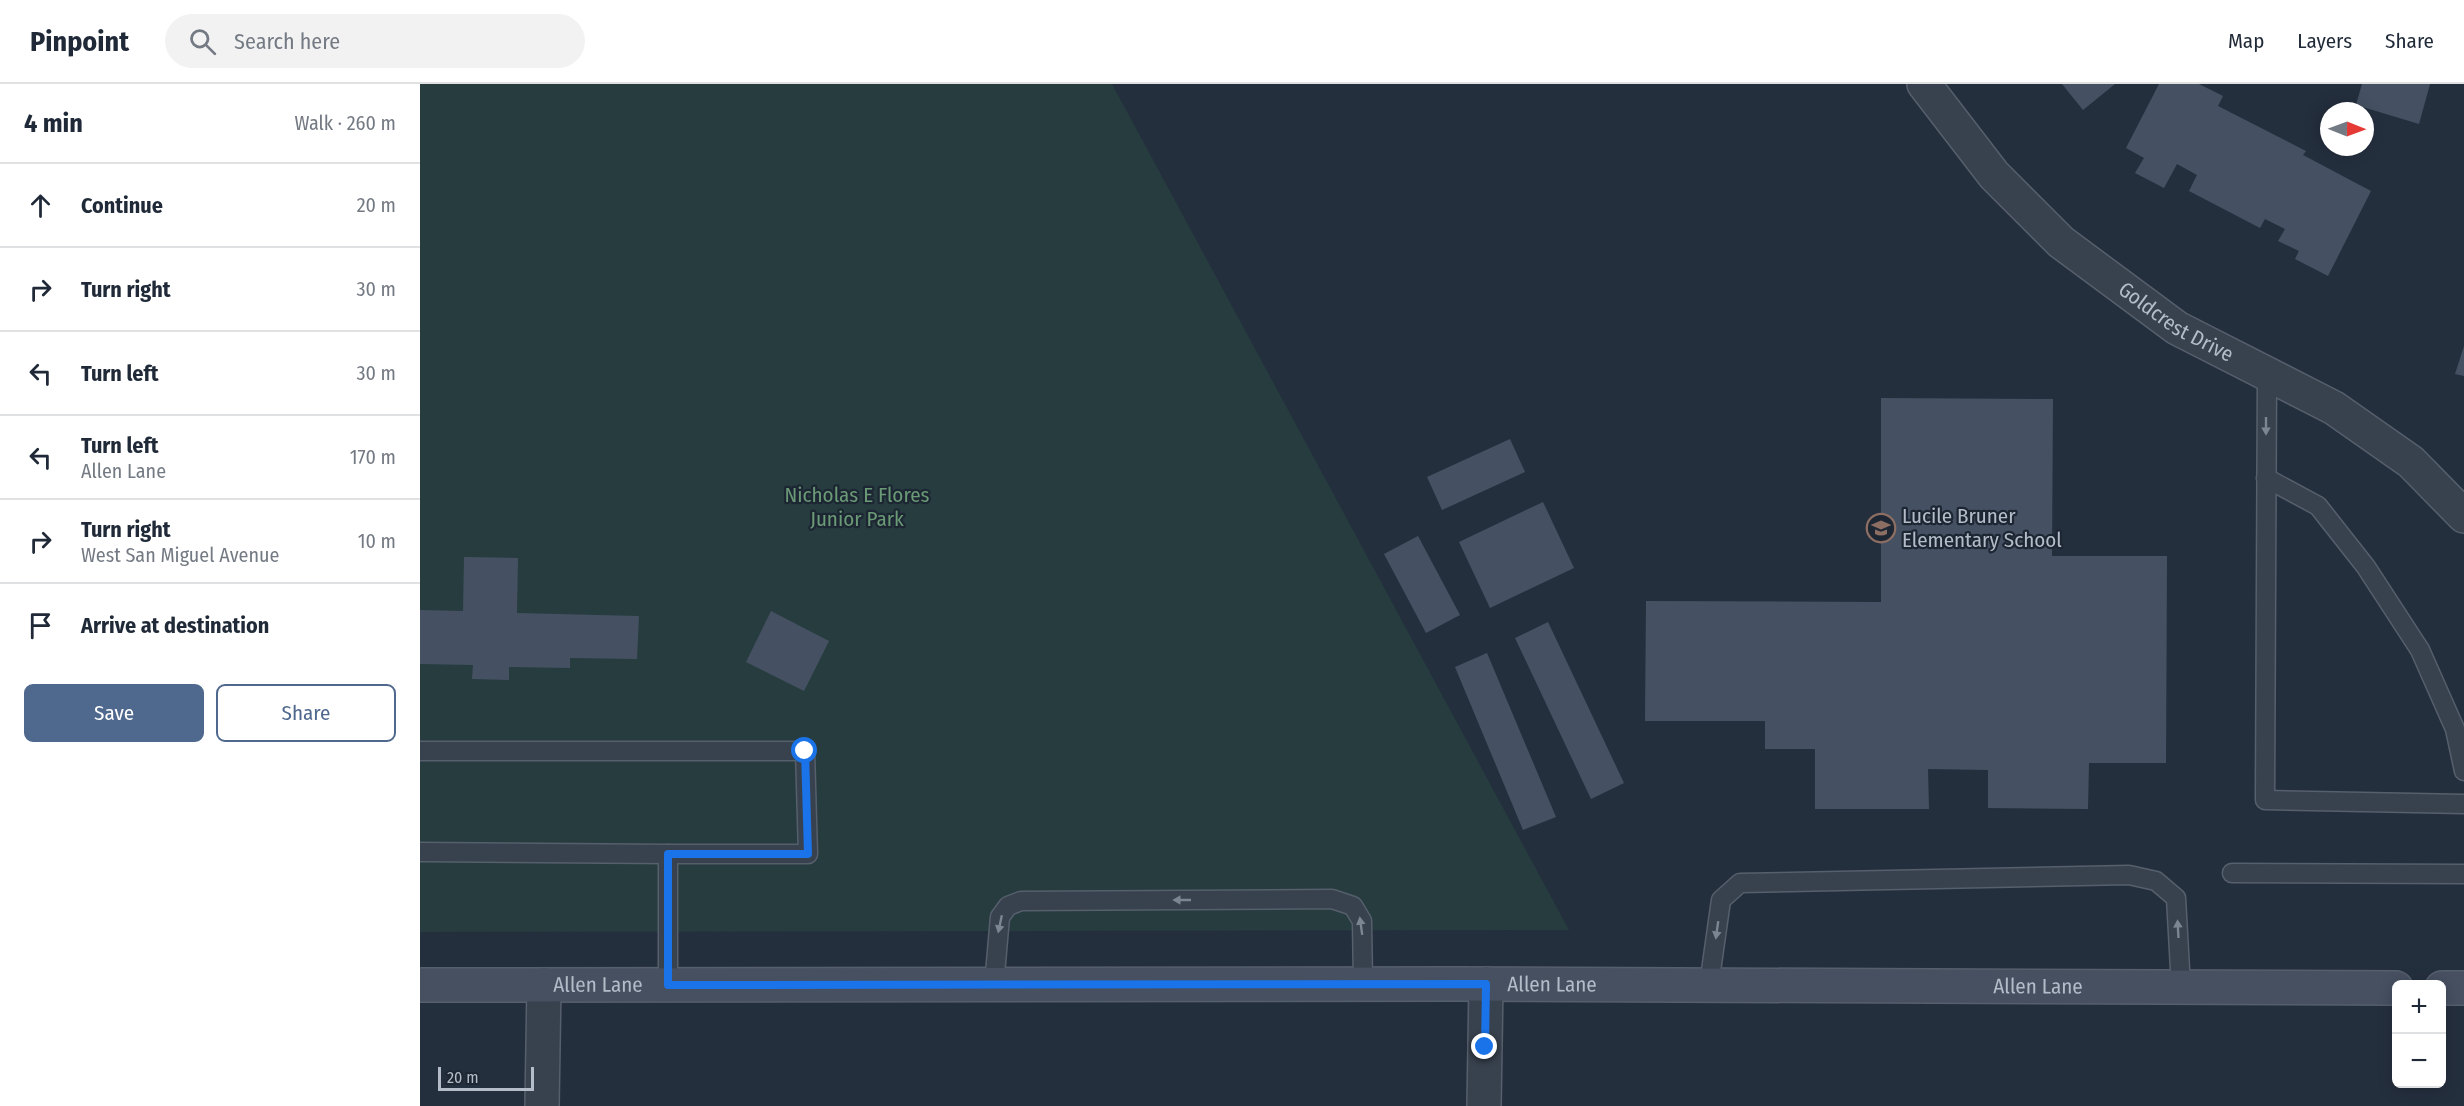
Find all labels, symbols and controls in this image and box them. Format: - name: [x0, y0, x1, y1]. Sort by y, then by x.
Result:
- search box: [165, 14, 585, 68]
- text: Pinpoint: [30, 25, 129, 58]
- icon: search: [186, 25, 219, 58]
- text: Search here: [234, 28, 340, 55]
- text: Map: [2228, 28, 2264, 54]
- text: Layers: [2297, 28, 2352, 54]
- text: Share: [2385, 28, 2434, 54]
- north arrow: [2320, 102, 2374, 156]
- text: 4 min: [24, 108, 83, 139]
- text: Walk · 260 m: [295, 111, 396, 135]
- icon: ahead: [24, 189, 57, 222]
- text: Continue: [81, 192, 163, 219]
- text: 20 m: [357, 193, 396, 217]
- icon: right: [24, 273, 57, 306]
- text: Turn right: [81, 276, 170, 303]
- street label: Goldcrest Drive: [2113, 276, 2238, 368]
- text: 30 m: [356, 277, 396, 301]
- icon: left: [24, 357, 57, 390]
- text: Turn left: [81, 360, 159, 387]
- text: 30 m: [356, 361, 396, 385]
- one-way arrow: [2261, 416, 2271, 435]
- text: Turn left: [81, 432, 159, 459]
- icon: left: [24, 441, 57, 474]
- text: 170 m: [350, 445, 396, 469]
- text: Allen Lane: [81, 459, 166, 483]
- park label: Nicholas E Flores Junior Park: [785, 482, 930, 532]
- place label: Lucile Bruner Elementary School: [1902, 503, 2062, 553]
- school or university icon: Lucile Bruner Elementary School: [1865, 512, 1897, 544]
- text: Turn right: [81, 516, 170, 543]
- icon: right: [24, 525, 57, 558]
- text: 10 m: [358, 529, 396, 553]
- text: West San Miguel Avenue: [81, 543, 279, 567]
- icon: arrive: [24, 609, 57, 642]
- text: Arrive at destination: [81, 612, 269, 639]
- button: Save: [24, 684, 204, 742]
- button: Share: [216, 684, 396, 742]
- route start: [791, 737, 817, 763]
- one-way arrow: [1173, 895, 1192, 905]
- one-way arrow: [995, 915, 1004, 934]
- one-way arrow: [1356, 916, 1365, 935]
- one-way arrow: [1712, 920, 1721, 939]
- one-way arrow: [2173, 920, 2182, 939]
- street label: Allen Lane: [1507, 971, 1597, 998]
- street label: Allen Lane: [553, 972, 643, 998]
- street label: Allen Lane: [1993, 973, 2083, 1000]
- map controls: [2392, 980, 2446, 1088]
- button: +: [2392, 980, 2446, 1034]
- route end: [1471, 1033, 1497, 1059]
- button: −: [2392, 1034, 2446, 1088]
- scale bar: [438, 1064, 534, 1092]
- text: 20 m: [447, 1068, 478, 1087]

